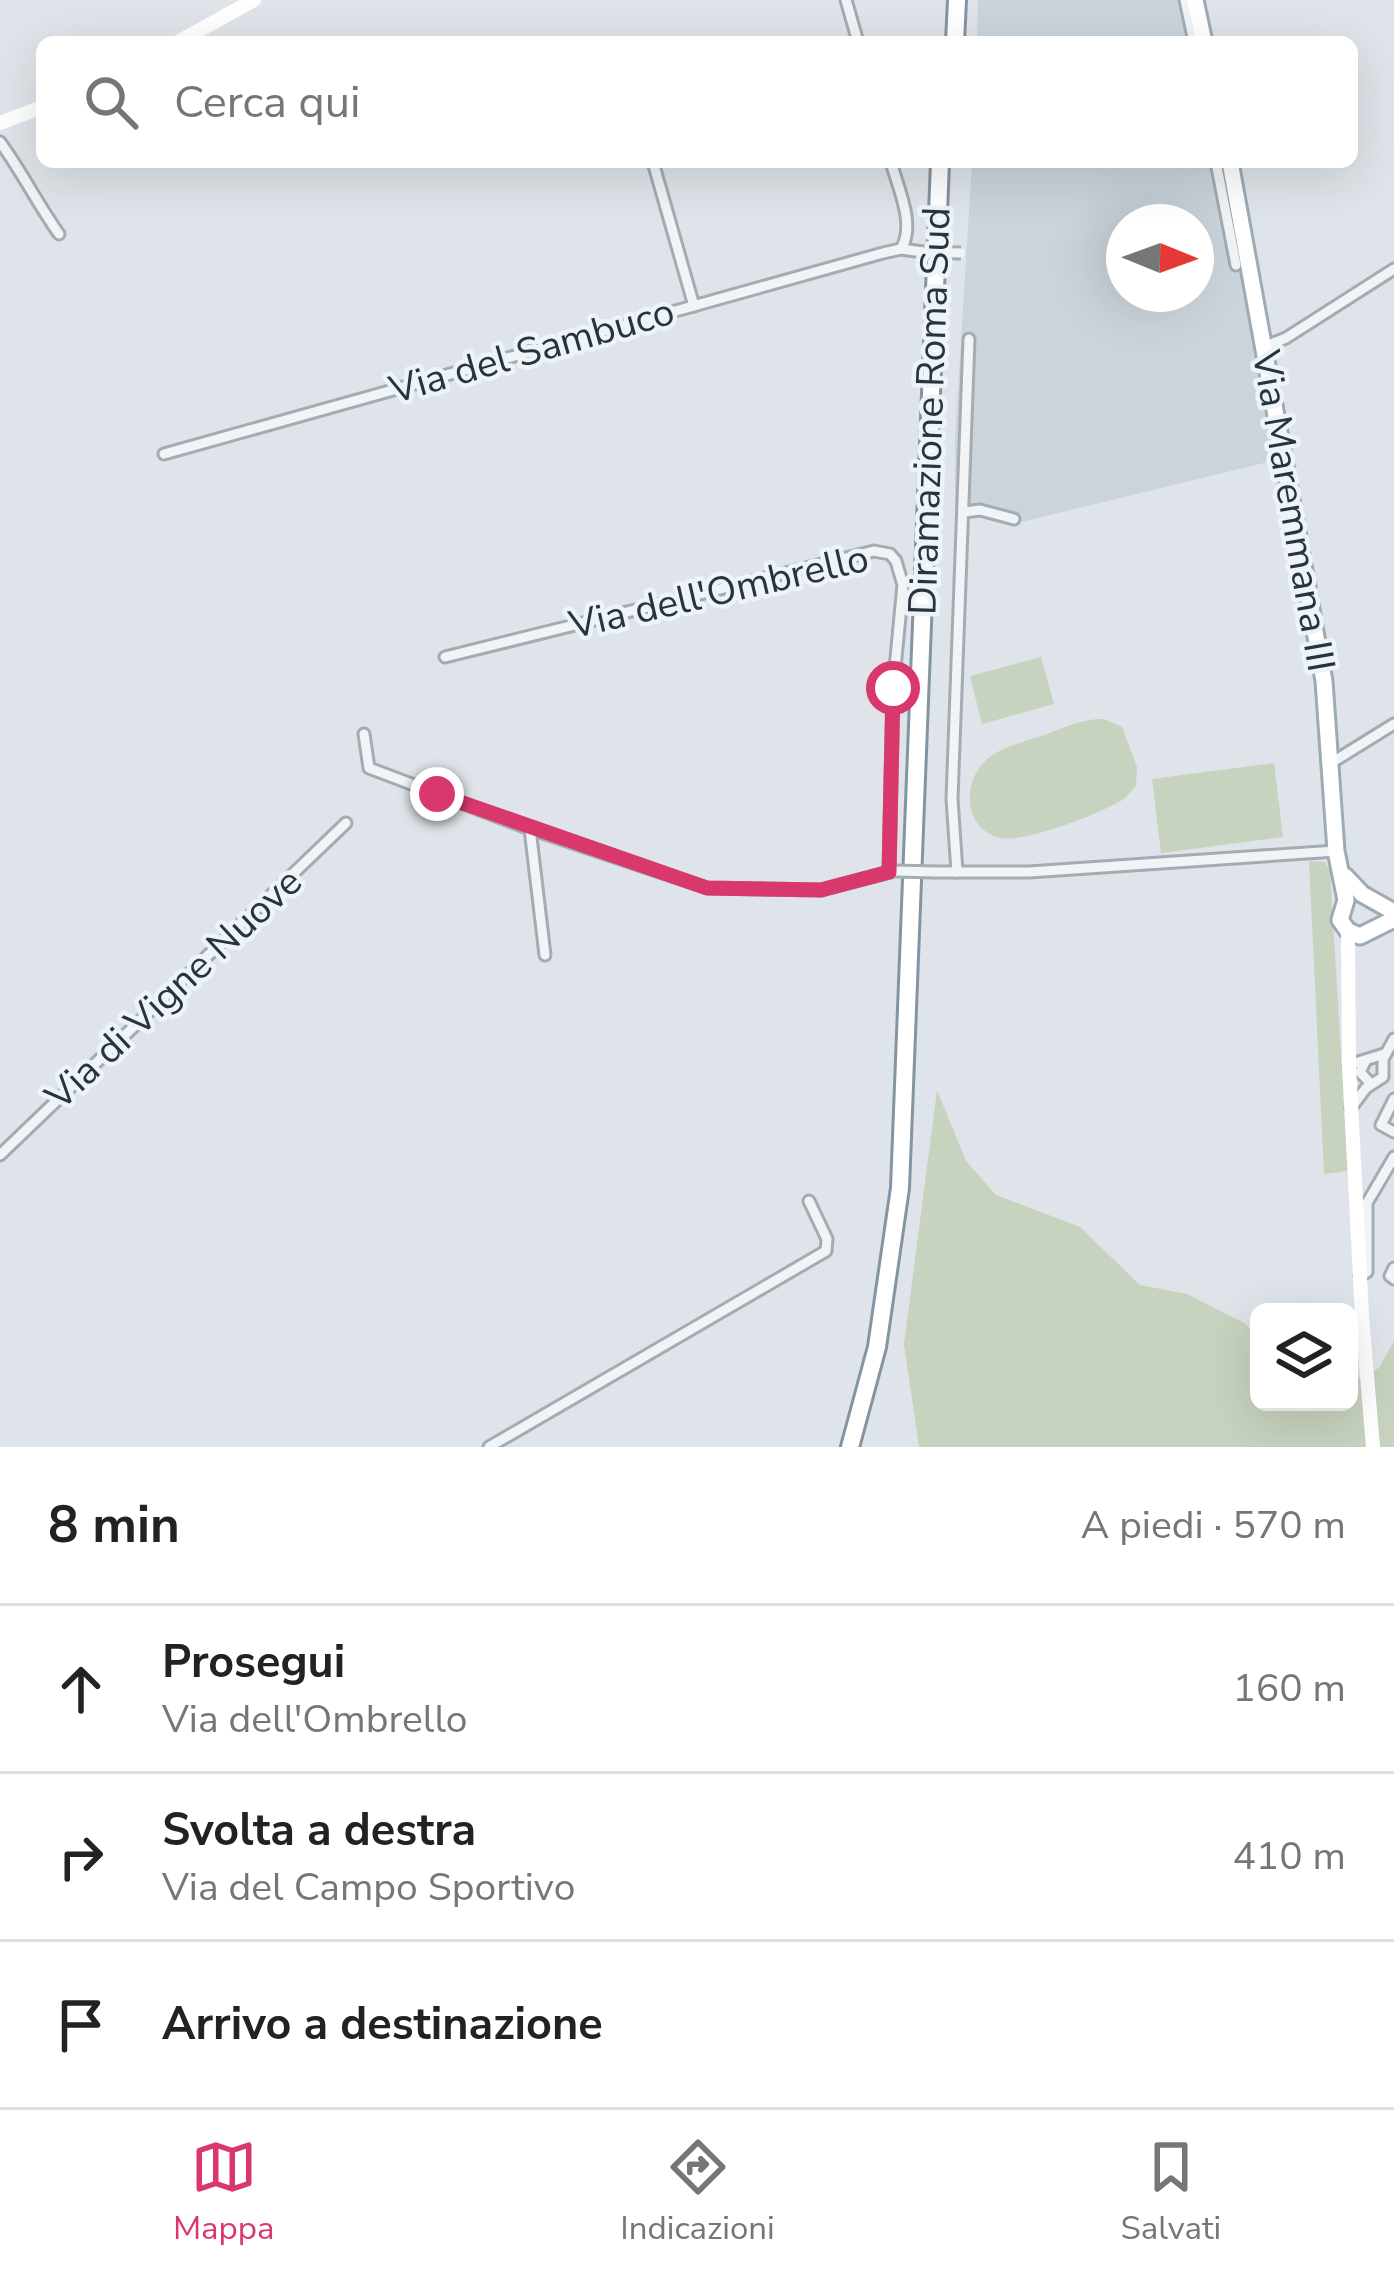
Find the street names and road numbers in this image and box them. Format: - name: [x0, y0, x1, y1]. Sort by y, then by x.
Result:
- street label: Diramazione Roma Sud: [896, 206, 964, 616]
- street label: Via del Sambuco: [383, 285, 680, 417]
- street label: Via Maremmana III: [1238, 345, 1347, 676]
- street label: Via dell'Ombrello: [563, 532, 874, 652]
- street label: Via di Vigne Nuove: [33, 856, 314, 1123]

